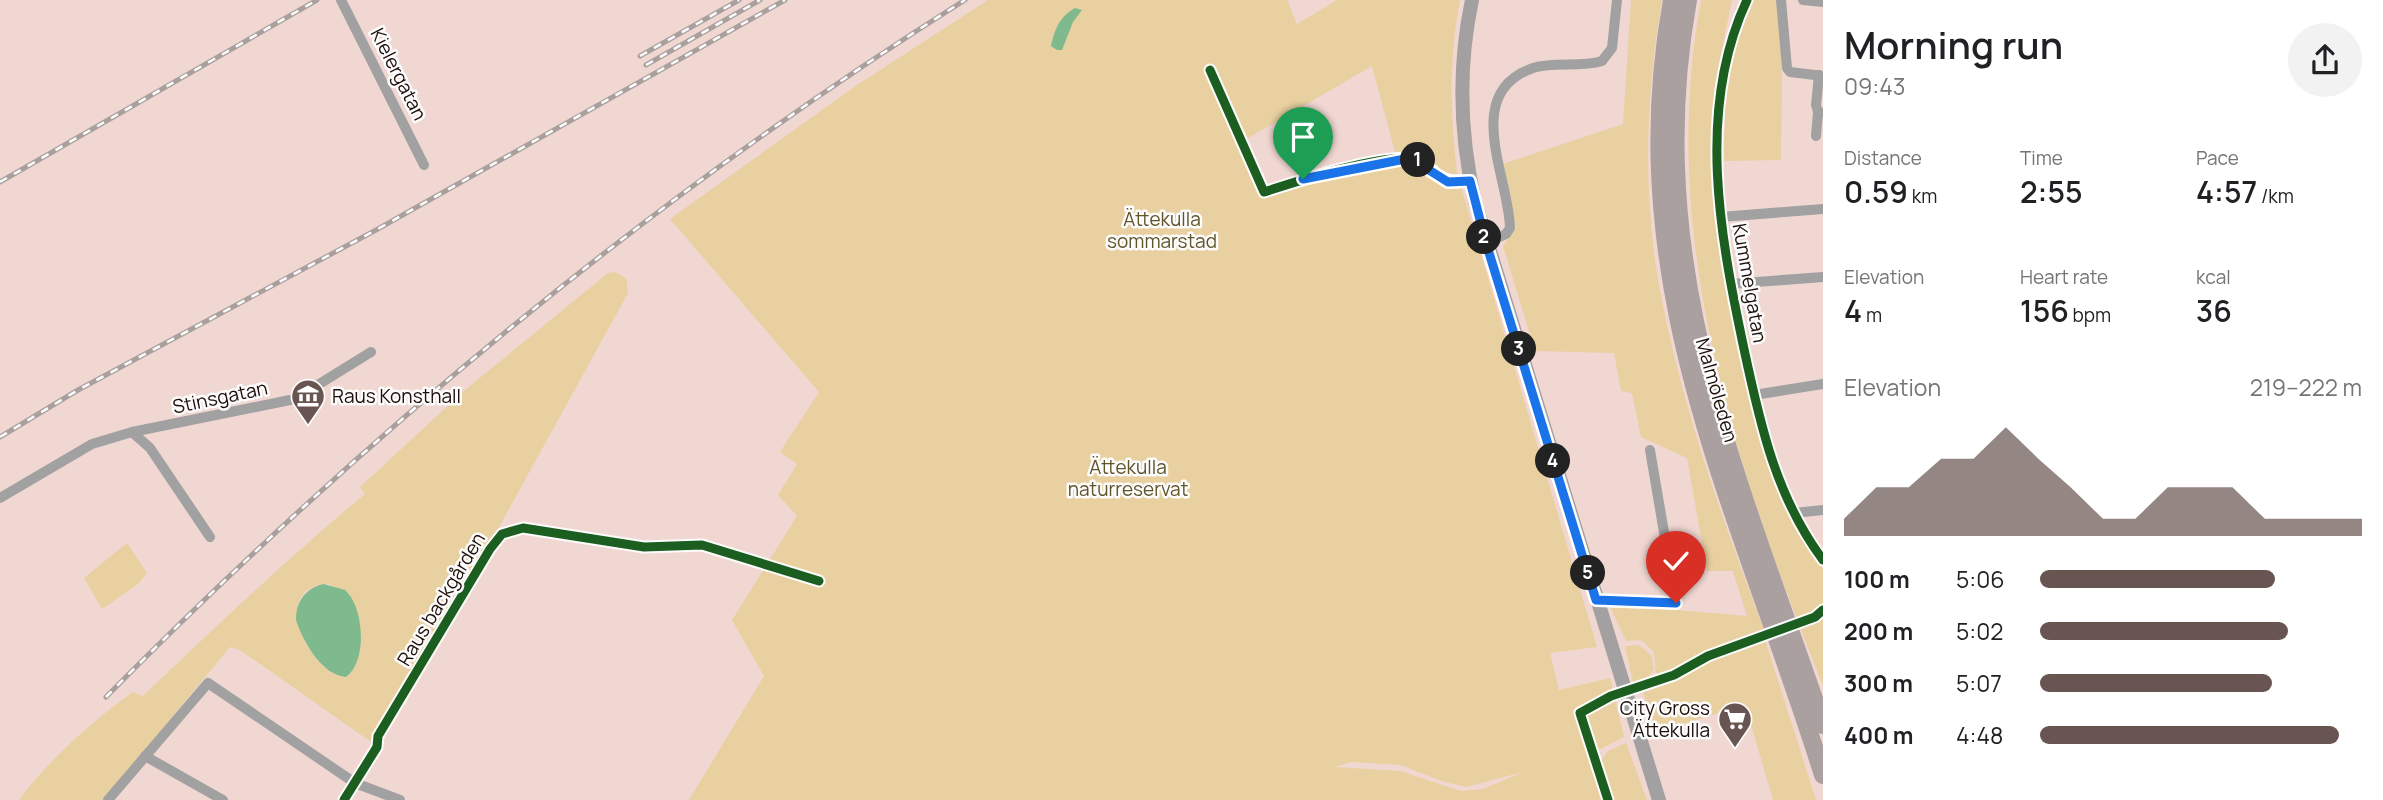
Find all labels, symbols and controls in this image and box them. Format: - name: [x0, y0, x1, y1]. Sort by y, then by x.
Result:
- text: Morning run: [1844, 18, 2063, 70]
- button: share: [2288, 23, 2362, 97]
- street label: Kielergatan: [365, 24, 433, 124]
- text: 09:43: [1844, 70, 1905, 102]
- pin: [1273, 107, 1333, 179]
- icon: arrive: [1284, 118, 1322, 156]
- pin: 1: [1400, 142, 1436, 178]
- text: Distance: [1844, 145, 1922, 171]
- text: Time: [2020, 145, 2063, 171]
- text: Pace: [2196, 145, 2239, 171]
- text: 1: [1413, 146, 1422, 172]
- text: 0.59: [1844, 171, 1908, 212]
- text: 2:55: [2020, 171, 2082, 212]
- text: 4:57: [2196, 171, 2257, 212]
- text: km: [1908, 183, 1937, 209]
- text: /km: [2257, 183, 2294, 209]
- park label: Ättekulla sommarstad: [1107, 206, 1217, 254]
- pin: 2: [1466, 219, 1502, 254]
- street label: Kummelgatan: [1727, 221, 1773, 345]
- text: 2: [1478, 223, 1489, 249]
- text: Elevation: [1844, 264, 1924, 290]
- text: Heart rate: [2020, 264, 2108, 290]
- text: kcal: [2196, 264, 2231, 290]
- text: 4: [1844, 290, 1862, 331]
- text: 156: [2020, 290, 2069, 331]
- text: 36: [2196, 290, 2232, 331]
- text: m: [1862, 302, 1882, 328]
- text: bpm: [2069, 302, 2111, 328]
- pin: 3: [1502, 332, 1536, 366]
- text: 3: [1513, 335, 1524, 361]
- street label: Malmöleden: [1690, 335, 1744, 445]
- text: Elevation: [1844, 371, 1941, 403]
- text: 219–222 m: [2250, 371, 2362, 403]
- street label: Stinsgatan: [170, 374, 270, 420]
- museum icon: Raus Konsthall: [289, 377, 327, 426]
- place label: Raus Konsthall: [332, 383, 461, 409]
- pin: 4: [1536, 444, 1570, 478]
- text: 4: [1547, 447, 1558, 473]
- park label: Ättekulla naturreservat: [1068, 454, 1188, 502]
- street label: Raus backgården: [391, 528, 491, 670]
- pin: [1646, 531, 1706, 603]
- icon: check: [1657, 542, 1695, 580]
- pin: 5: [1570, 556, 1606, 590]
- text: 5: [1582, 559, 1593, 585]
- text: 100 m: [1844, 563, 1910, 595]
- text: 5:06: [1956, 563, 2004, 595]
- text: 200 m: [1844, 615, 1913, 647]
- text: 5:02: [1956, 615, 2003, 647]
- text: 300 m: [1844, 667, 1913, 699]
- text: 5:07: [1956, 667, 2002, 699]
- place label: City Gross Ättekulla: [1620, 695, 1710, 743]
- supermarket icon: City Gross Ättekulla: [1716, 700, 1754, 749]
- text: 400 m: [1844, 719, 1914, 751]
- text: 4:48: [1956, 719, 2003, 751]

